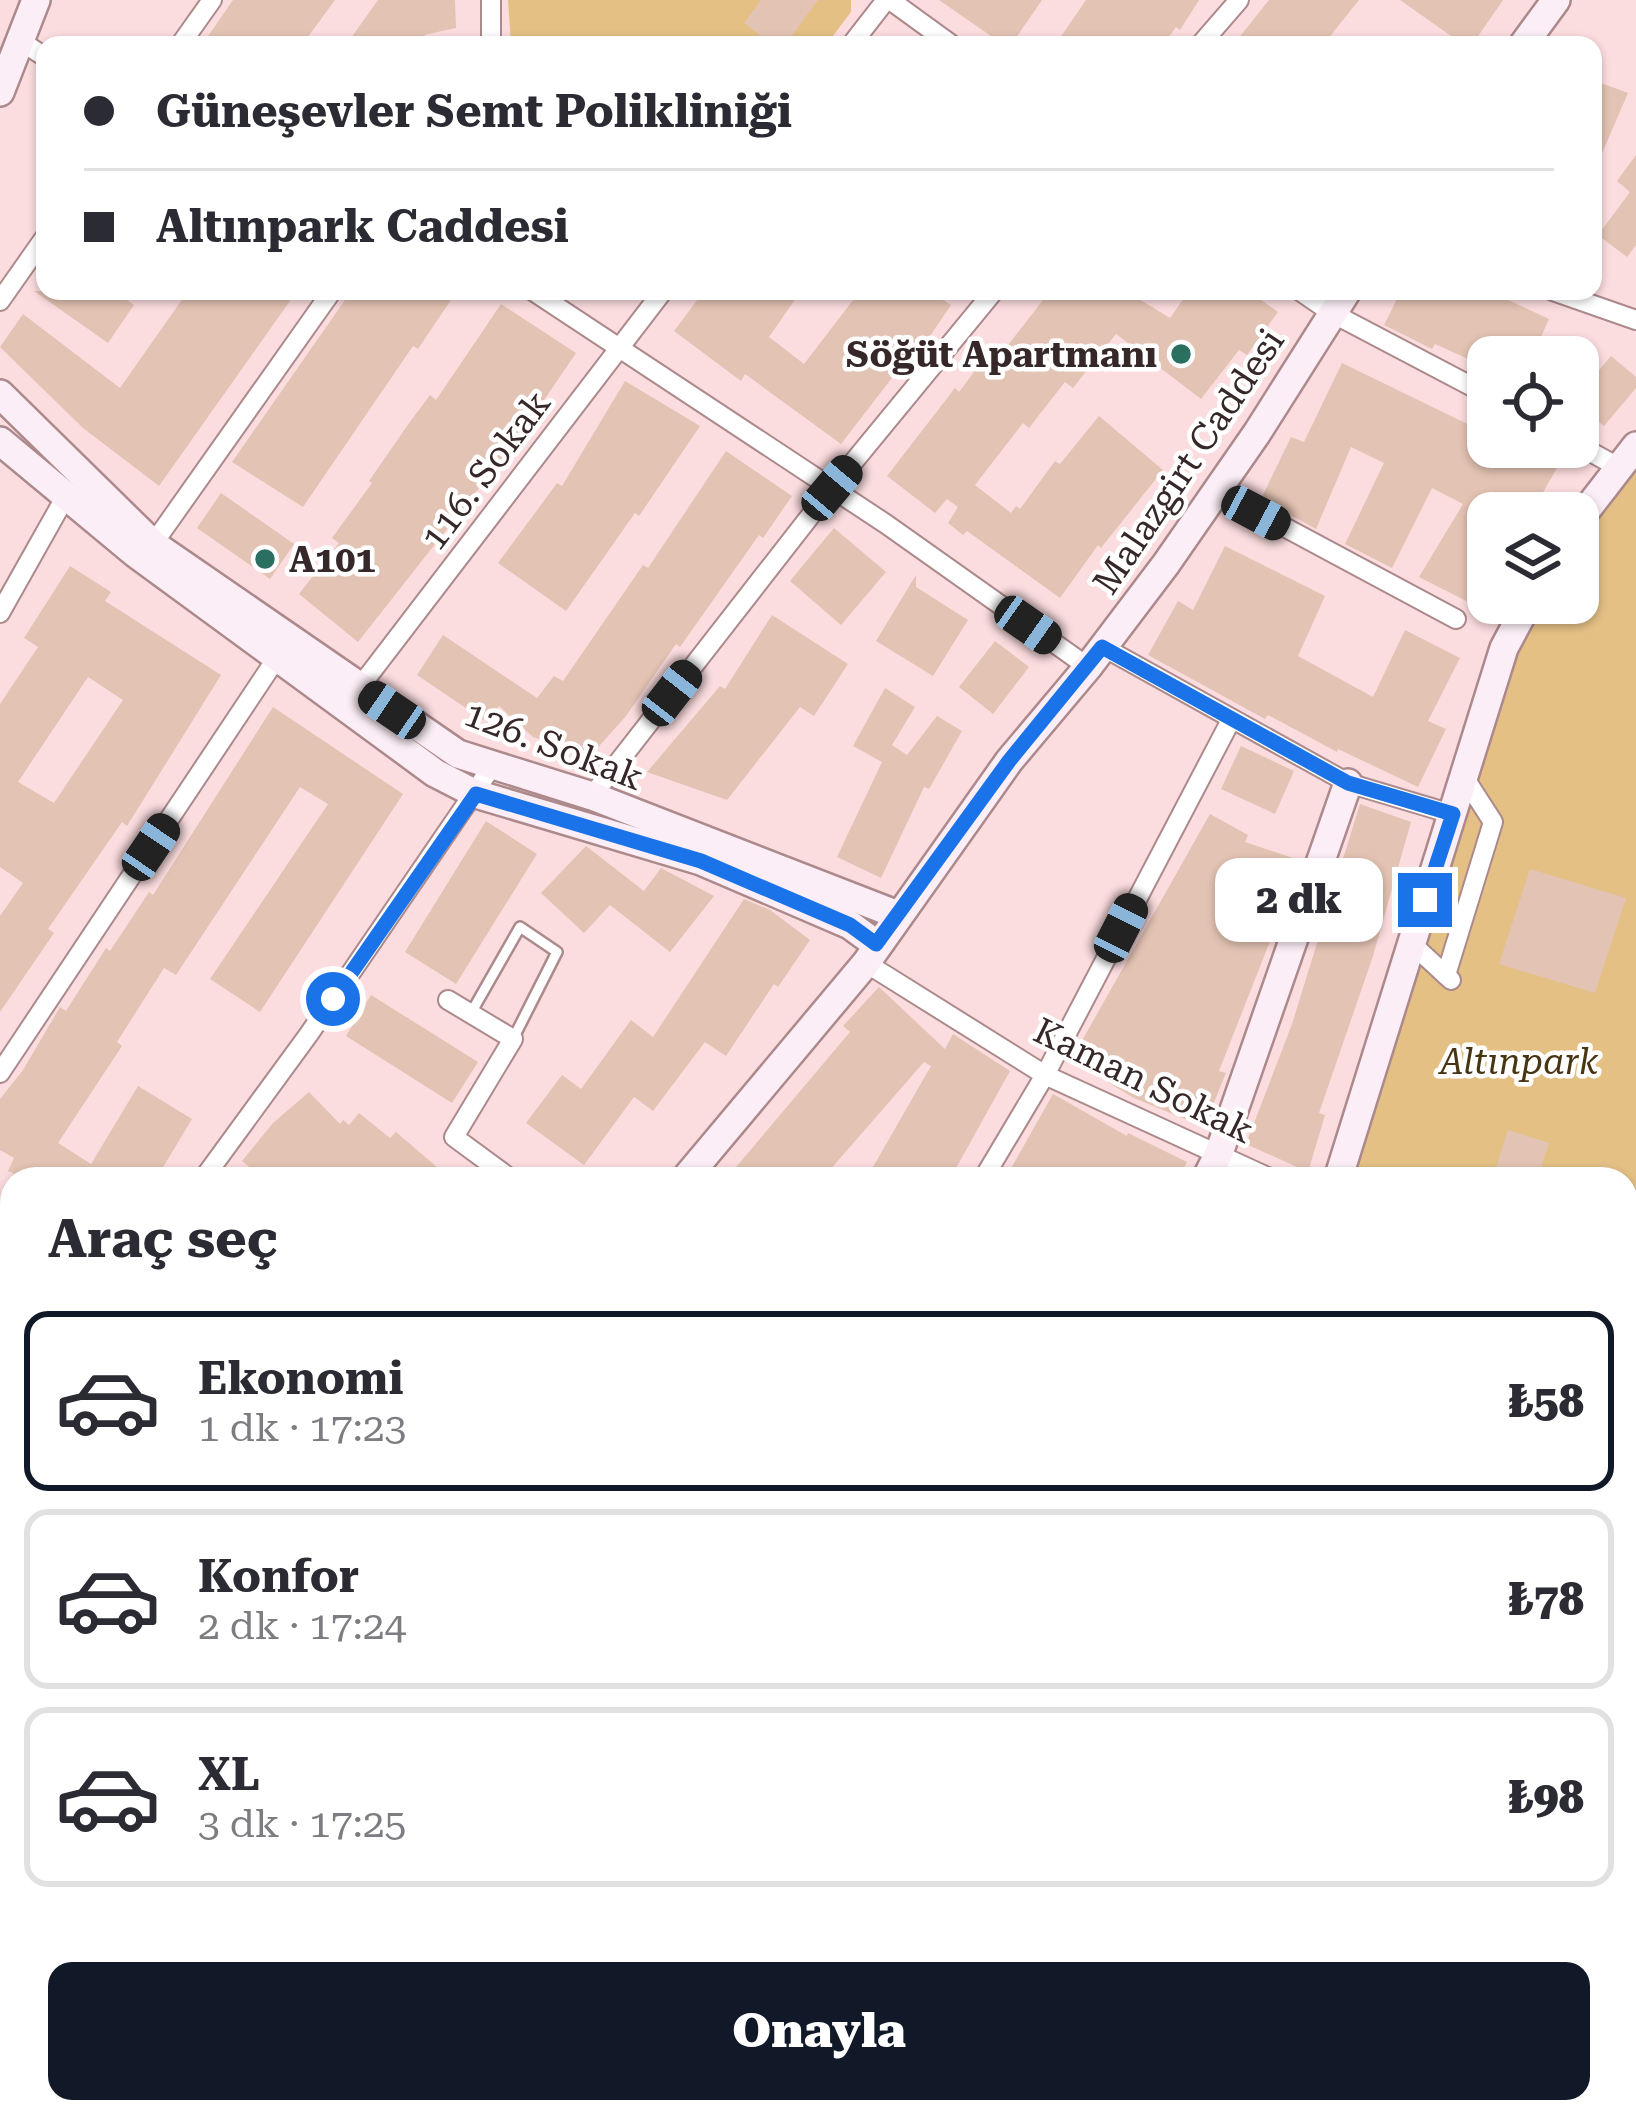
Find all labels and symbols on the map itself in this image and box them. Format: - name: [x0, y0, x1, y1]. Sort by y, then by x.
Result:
- street label: Malazgirt Caddesi: [1085, 321, 1293, 602]
- place label: Söğüt Apartmanı: [846, 334, 1157, 376]
- marker: Söğüt Apartmanı: [1168, 341, 1194, 367]
- street label: 116. Sokak: [413, 383, 559, 558]
- car: [795, 449, 869, 527]
- car: [1216, 480, 1296, 546]
- place label: A101: [289, 539, 376, 581]
- marker: A101: [252, 546, 278, 572]
- car: [988, 590, 1068, 660]
- car: [636, 654, 708, 732]
- car: [352, 675, 432, 745]
- street label: 126. Sokak: [458, 693, 649, 799]
- car: [116, 807, 186, 887]
- callout: 2 dk: [1215, 858, 1383, 942]
- route end: [1398, 873, 1452, 927]
- car: [1089, 888, 1153, 968]
- route start: [306, 972, 360, 1026]
- street label: Kaman Sokak: [1027, 1010, 1260, 1152]
- park label: Altınpark: [1438, 1041, 1599, 1083]

